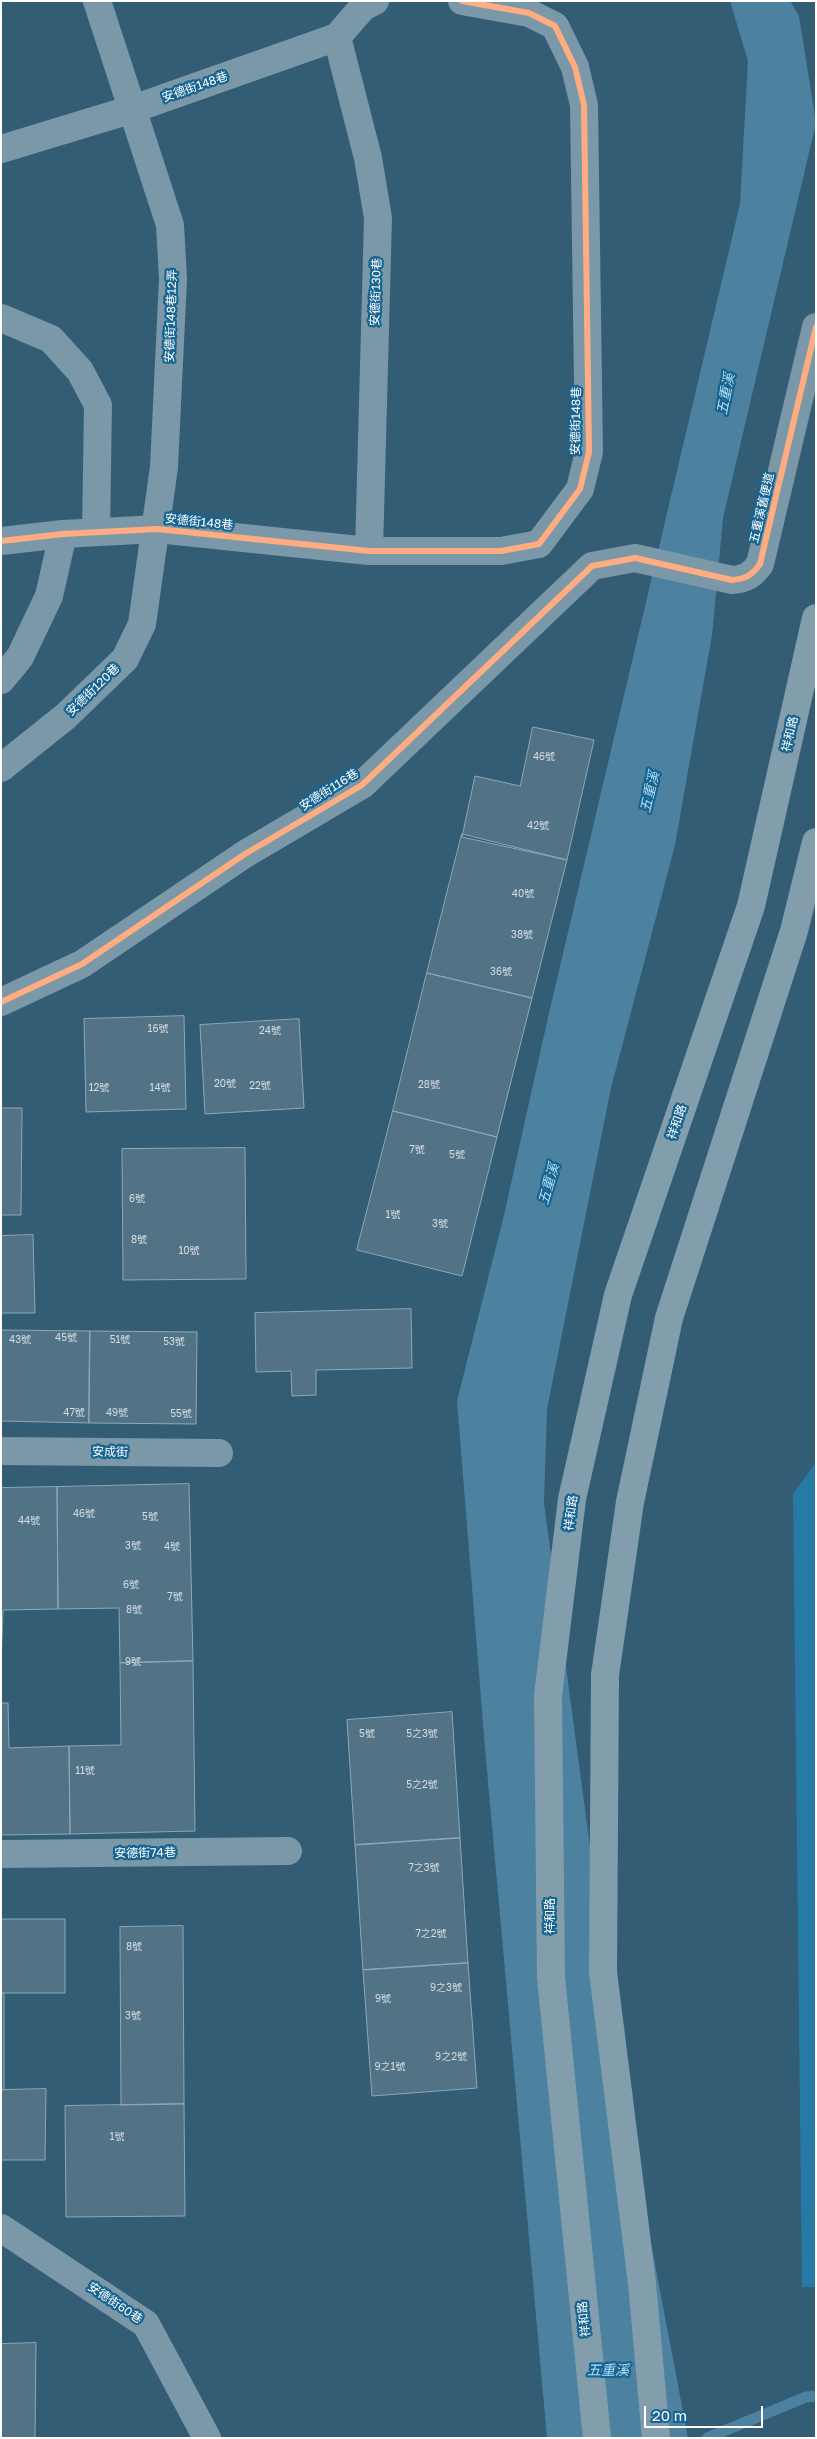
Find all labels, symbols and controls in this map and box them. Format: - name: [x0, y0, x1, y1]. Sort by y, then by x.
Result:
- street label: 安德街148巷: [160, 69, 230, 105]
- street label: 安德街130巷: [368, 258, 384, 326]
- street label: 安德街148巷12弄: [162, 269, 180, 363]
- water label: 五重溪: [714, 372, 738, 416]
- street label: 安德街148巷: [568, 387, 584, 455]
- street label: 五重溪舊便道: [747, 471, 777, 545]
- street label: 安德街148巷: [164, 511, 234, 533]
- street label: 安德街120巷: [63, 661, 123, 719]
- street label: 祥和路: [779, 715, 801, 753]
- house number: 46號: [533, 751, 555, 763]
- street label: 安德街116巷: [297, 766, 361, 814]
- water label: 五重溪: [637, 770, 663, 814]
- house number: 42號: [527, 820, 549, 832]
- house number: 40號: [512, 888, 534, 900]
- house number: 38號: [511, 929, 533, 941]
- house number: 36號: [490, 966, 512, 978]
- house number: 16號: [148, 1023, 168, 1035]
- house number: 24號: [259, 1025, 281, 1037]
- house number: 20號: [214, 1078, 236, 1090]
- house number: 28號: [418, 1079, 440, 1091]
- house number: 22號: [249, 1080, 271, 1092]
- house number: 12號: [89, 1082, 109, 1094]
- house number: 14號: [150, 1082, 170, 1094]
- street label: 祥和路: [664, 1103, 690, 1141]
- house number: 7號: [409, 1144, 425, 1156]
- house number: 5號: [449, 1149, 465, 1161]
- water label: 五重溪: [535, 1161, 563, 1207]
- house number: 6號: [129, 1193, 145, 1205]
- house number: 1號: [386, 1209, 400, 1221]
- house number: 3號: [432, 1218, 448, 1230]
- house number: 8號: [131, 1234, 147, 1246]
- house number: 10號: [178, 1245, 200, 1257]
- house number: 45號: [55, 1332, 77, 1344]
- house number: 43號: [9, 1334, 31, 1346]
- house number: 51號: [110, 1334, 130, 1346]
- house number: 53號: [163, 1336, 185, 1348]
- house number: 47號: [63, 1407, 85, 1419]
- house number: 49號: [106, 1407, 128, 1419]
- house number: 55號: [170, 1408, 192, 1420]
- street label: 安成街: [92, 1444, 128, 1460]
- street label: 祥和路: [561, 1494, 581, 1532]
- house number: 46號: [73, 1508, 95, 1520]
- house number: 5號: [142, 1511, 158, 1523]
- house number: 44號: [18, 1515, 40, 1527]
- house number: 3號: [125, 1540, 141, 1552]
- house number: 4號: [164, 1541, 180, 1553]
- house number: 6號: [123, 1579, 139, 1591]
- house number: 7號: [167, 1591, 183, 1603]
- house number: 8號: [126, 1604, 142, 1616]
- house number: 9號: [125, 1656, 141, 1668]
- house number: 5號: [359, 1728, 375, 1740]
- house number: 5之3號: [406, 1728, 438, 1740]
- house number: 11號: [75, 1765, 95, 1777]
- house number: 5之2號: [406, 1779, 438, 1791]
- street label: 安德街74巷: [114, 1845, 176, 1861]
- house number: 7之3號: [408, 1862, 440, 1874]
- street label: 祥和路: [543, 1898, 557, 1934]
- house number: 7之2號: [415, 1928, 447, 1940]
- house number: 8號: [126, 1941, 142, 1953]
- house number: 9之3號: [430, 1982, 462, 1994]
- house number: 9號: [375, 1993, 391, 2005]
- house number: 3號: [125, 2010, 141, 2022]
- house number: 9之2號: [435, 2051, 467, 2063]
- house number: 9之1號: [375, 2061, 405, 2073]
- house number: 1號: [110, 2131, 124, 2143]
- street label: 安德街60巷: [85, 2280, 145, 2326]
- street label: 祥和路: [575, 2300, 593, 2338]
- water label: 五重溪: [587, 2363, 629, 2379]
- scale bar: [647, 2396, 766, 2428]
- text: 20 m: [652, 2406, 687, 2424]

